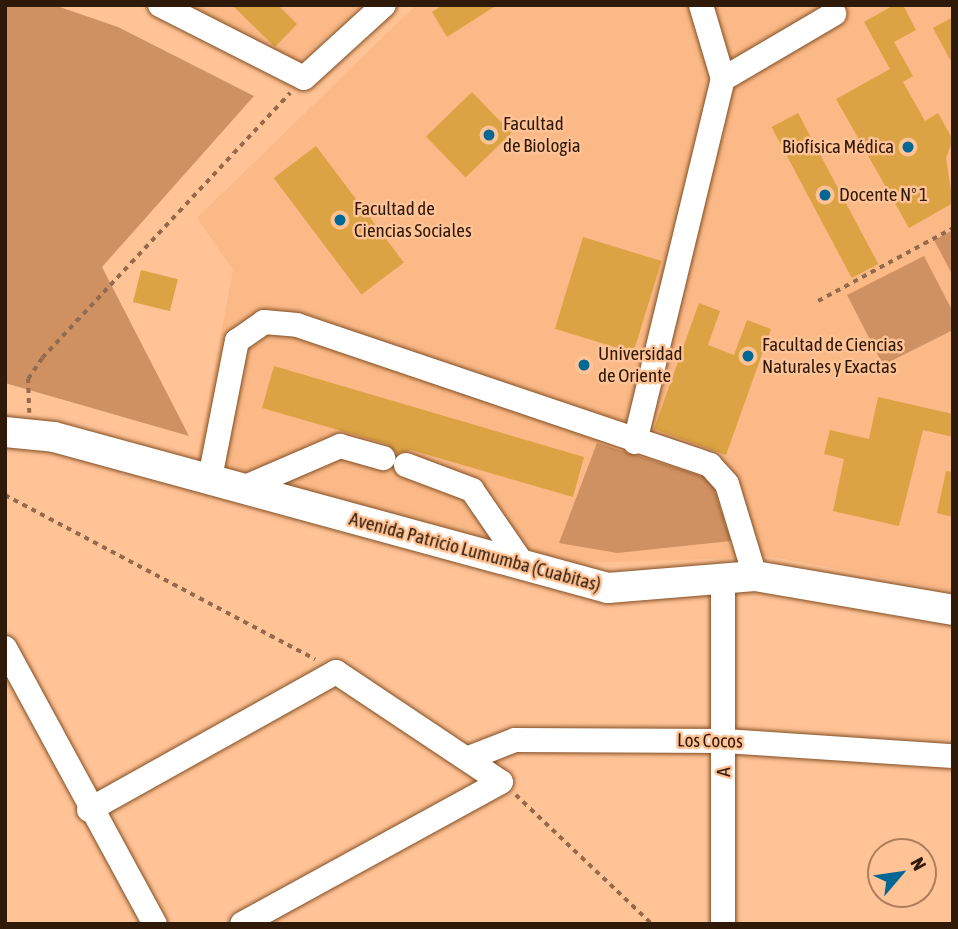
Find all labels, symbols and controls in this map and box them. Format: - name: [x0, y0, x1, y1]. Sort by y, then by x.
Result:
- place label: Facultad de Biologia: [503, 113, 581, 157]
- marker: Facultad de Biologia: [481, 127, 497, 143]
- place label: Biofísica Médica: [782, 136, 894, 158]
- marker: Biofísica Médica: [900, 139, 916, 155]
- place label: Docente Nº 1: [839, 184, 928, 206]
- marker: Docente Nº 1: [817, 187, 833, 203]
- place label: Facultad de Ciencias Sociales: [354, 198, 472, 242]
- marker: Facultad de Ciencias Sociales: [332, 212, 348, 228]
- place label: Facultad de Ciencias Naturales y Exactas: [762, 334, 903, 378]
- place label: Universidad de Oriente: [598, 343, 683, 387]
- marker: Facultad de Ciencias Naturales y Exactas: [740, 348, 756, 364]
- marker: Universidad de Oriente: [576, 357, 592, 373]
- street label: Avenida Patricio Lumumba (Cuabitas): [347, 507, 603, 597]
- street label: Los Cocos: [677, 729, 743, 753]
- street label: A: [713, 767, 735, 777]
- north arrow: [867, 838, 937, 908]
- text: N: [906, 854, 931, 874]

